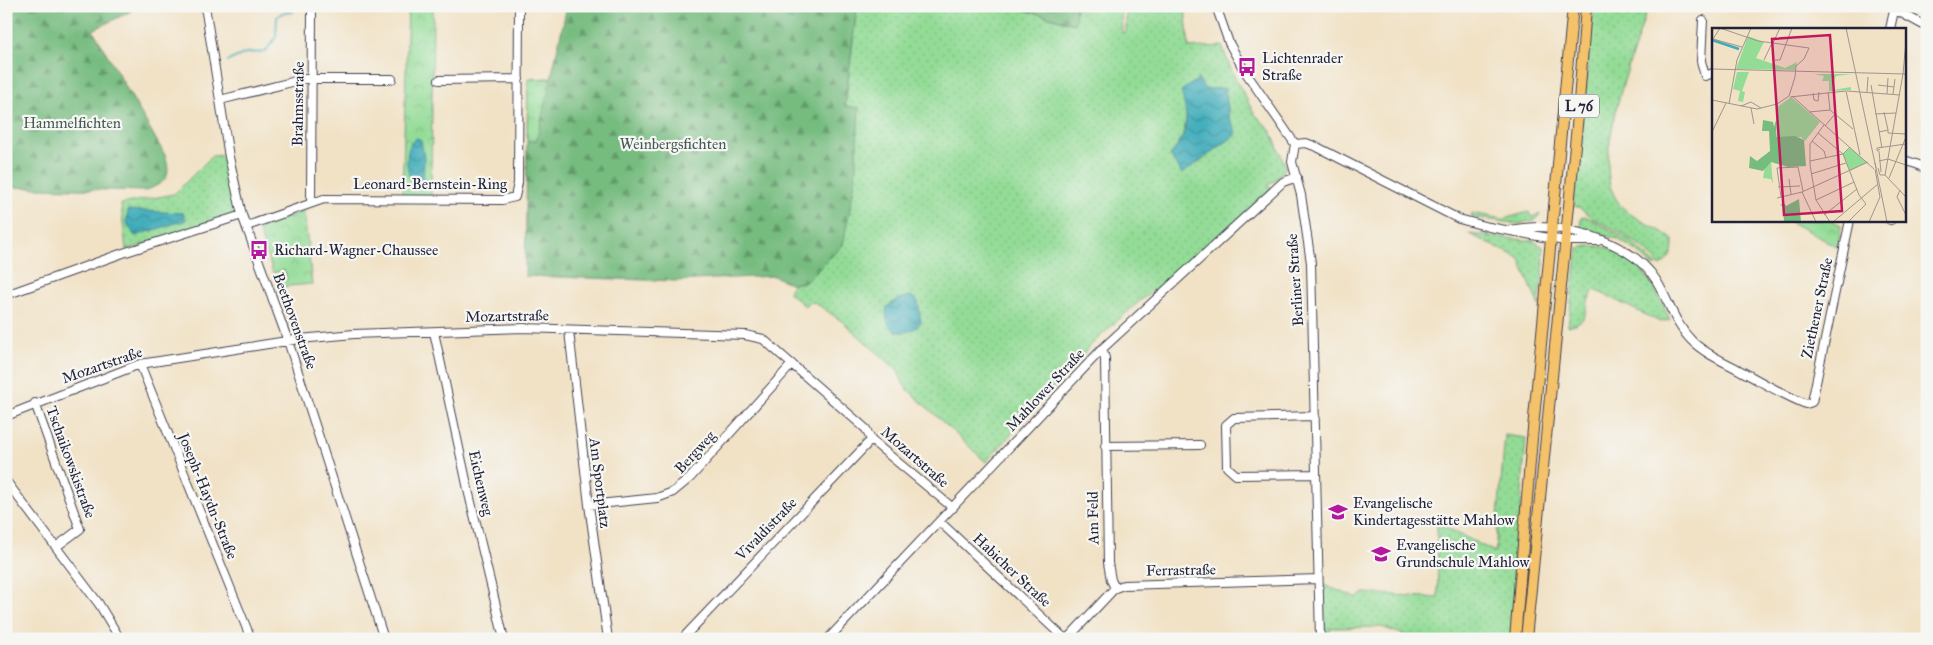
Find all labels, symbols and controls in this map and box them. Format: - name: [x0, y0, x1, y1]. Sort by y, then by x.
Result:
- inset map: [1712, 28, 1906, 221]
- place label: Lichtenrader Straße: [1262, 49, 1343, 84]
- bus stop icon: Lichtenrader Straße: [1236, 56, 1258, 78]
- street label: Brahmsstraße: [288, 61, 308, 147]
- road number: L 76: [1559, 94, 1599, 118]
- park label: Hammelfichten: [23, 114, 121, 132]
- park label: Weinbergsfichten: [620, 135, 726, 153]
- street label: Leonard-Bernstein-Ring: [353, 175, 508, 193]
- street label: Berliner Straße: [1283, 233, 1307, 327]
- bus stop icon: Richard-Wagner-Chaussee: [248, 239, 270, 261]
- place label: Richard-Wagner-Chaussee: [274, 241, 438, 259]
- street label: Ziethener Straße: [1798, 256, 1836, 360]
- street label: Beethovenstraße: [269, 270, 321, 372]
- street label: Mozartstraße: [465, 306, 549, 326]
- street label: Mozartstraße: [59, 343, 145, 387]
- street label: Mahlower Straße: [1002, 345, 1088, 435]
- street label: Tschaikowskistraße: [42, 403, 100, 521]
- street label: Mozartstraße: [877, 423, 953, 491]
- street label: Bergweg: [671, 426, 720, 477]
- street label: Joseph-Haydn-Straße: [173, 428, 242, 562]
- street label: Am Sportplatz: [585, 436, 614, 529]
- street label: Eichenweg: [465, 449, 497, 518]
- street label: Am Feld: [1084, 491, 1102, 546]
- street label: Vivaldistraße: [731, 494, 800, 565]
- place label: Evangelische Kindertagesstätte Mahlow: [1353, 494, 1515, 529]
- school or university icon: Evangelische Kindertagesstätte Mahlow: [1327, 501, 1349, 523]
- street label: Habicher Straße: [969, 529, 1055, 611]
- place label: Evangelische Grundschule Mahlow: [1396, 536, 1530, 571]
- school or university icon: Evangelische Grundschule Mahlow: [1370, 543, 1392, 565]
- street label: Ferrastraße: [1146, 560, 1216, 580]

